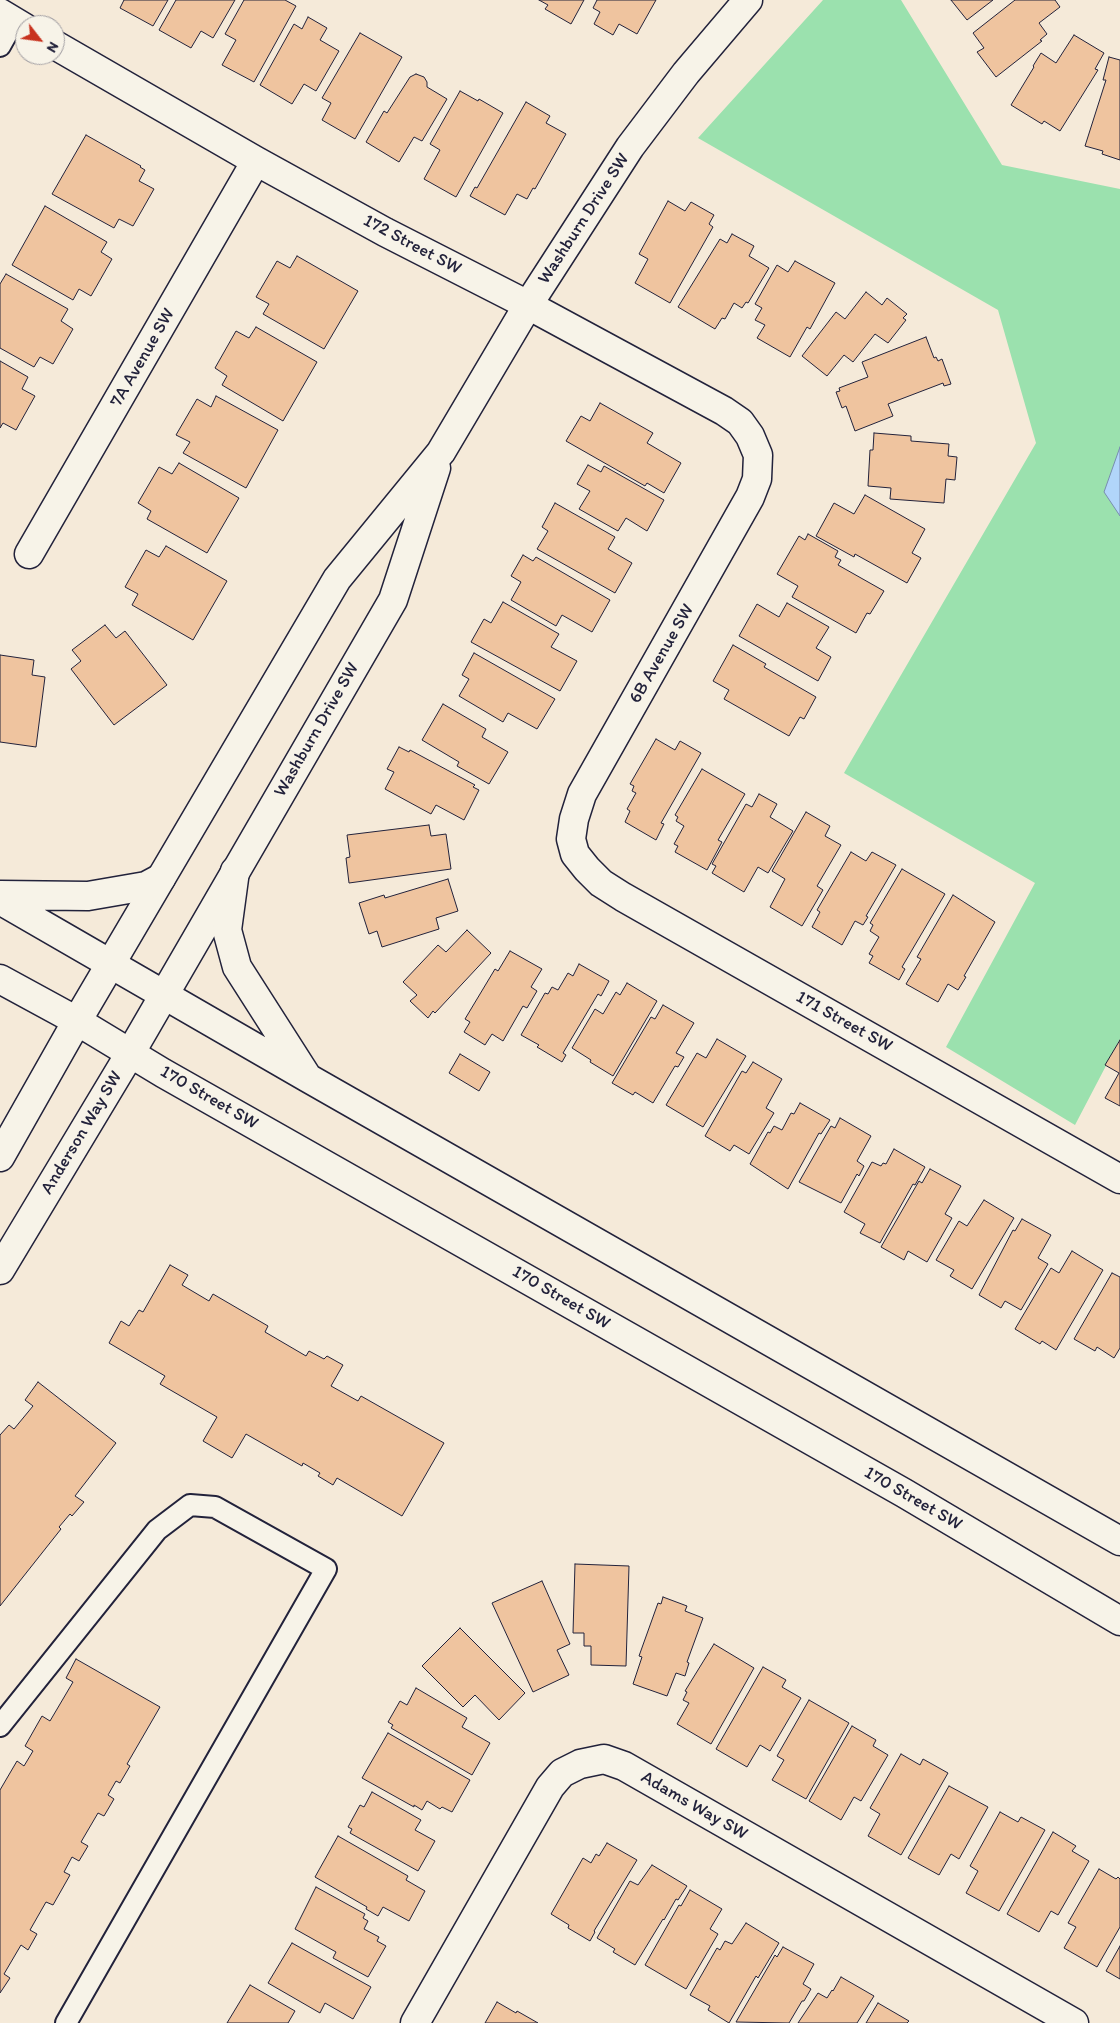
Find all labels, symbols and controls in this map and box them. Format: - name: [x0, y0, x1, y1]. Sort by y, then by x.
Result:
- north arrow: [15, 15, 65, 65]
- text: N: [43, 39, 62, 56]
- street label: Washburn Drive SW: [534, 150, 634, 288]
- street label: 172 Street SW: [359, 210, 465, 280]
- street label: 7A Avenue SW: [106, 305, 180, 411]
- street label: 6B Avenue SW: [625, 601, 699, 707]
- street label: Washburn Drive SW: [270, 659, 364, 801]
- street label: 171 Street SW: [792, 987, 896, 1057]
- street label: 170 Street SW: [156, 1061, 262, 1135]
- street label: Anderson Way SW: [37, 1068, 127, 1198]
- street label: 170 Street SW: [508, 1261, 614, 1335]
- street label: 170 Street SW: [860, 1462, 966, 1536]
- street label: Adams Way SW: [637, 1767, 751, 1845]

